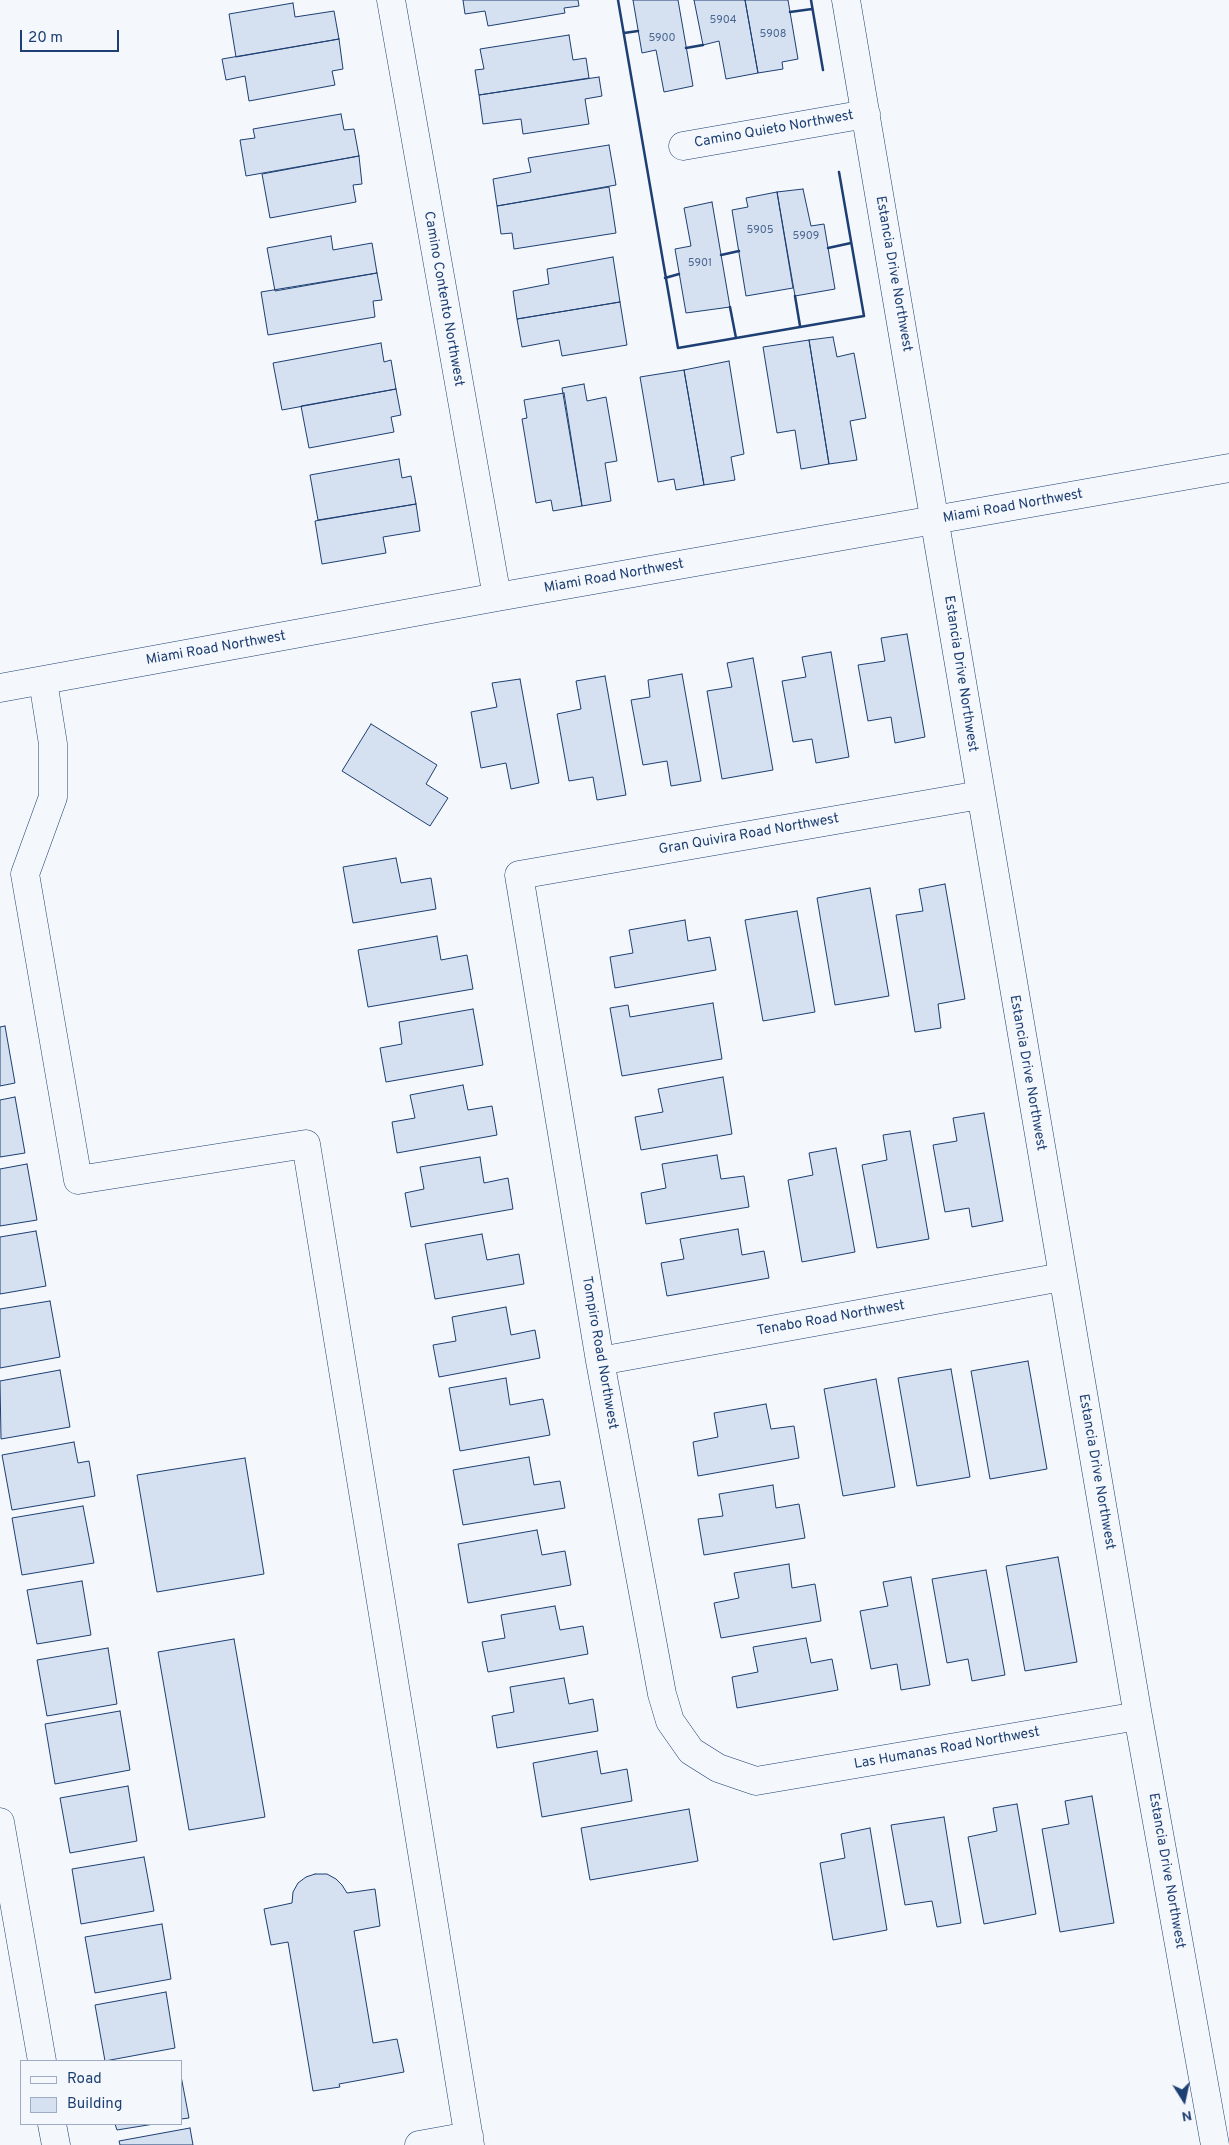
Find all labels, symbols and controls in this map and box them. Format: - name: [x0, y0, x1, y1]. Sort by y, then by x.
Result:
- house number: 5904: [709, 14, 737, 28]
- scale bar: [22, 20, 121, 52]
- house number: 5908: [760, 28, 786, 42]
- text: 20 m: [28, 29, 63, 48]
- house number: 5900: [648, 32, 676, 46]
- street label: Camino Quieto Northwest: [693, 108, 855, 152]
- street label: Estancia Drive Northwest: [871, 195, 915, 353]
- street label: Camino Contento Northwest: [419, 210, 467, 388]
- house number: 5905: [746, 224, 774, 238]
- house number: 5909: [793, 230, 819, 244]
- house number: 5901: [688, 257, 712, 271]
- street label: Miami Road Northwest: [942, 486, 1084, 528]
- street label: Miami Road Northwest: [543, 556, 685, 598]
- street label: Estancia Drive Northwest: [939, 595, 981, 753]
- street label: Miami Road Northwest: [145, 628, 287, 670]
- street label: Gran Quivira Road Northwest: [658, 811, 840, 859]
- street label: Estancia Drive Northwest: [1005, 994, 1049, 1152]
- street label: Tompiro Road Northwest: [577, 1275, 621, 1431]
- street label: Tenabo Road Northwest: [756, 1298, 906, 1340]
- street label: Estancia Drive Northwest: [1074, 1393, 1118, 1551]
- street label: Las Humanas Road Northwest: [853, 1724, 1041, 1774]
- street label: Estancia Drive Northwest: [1144, 1792, 1188, 1950]
- legend: [20, 2060, 182, 2125]
- text: Road: [67, 2070, 102, 2089]
- north arrow: [1159, 2075, 1209, 2125]
- text: Building: [67, 2095, 122, 2114]
- text: N: [1180, 2106, 1193, 2125]

